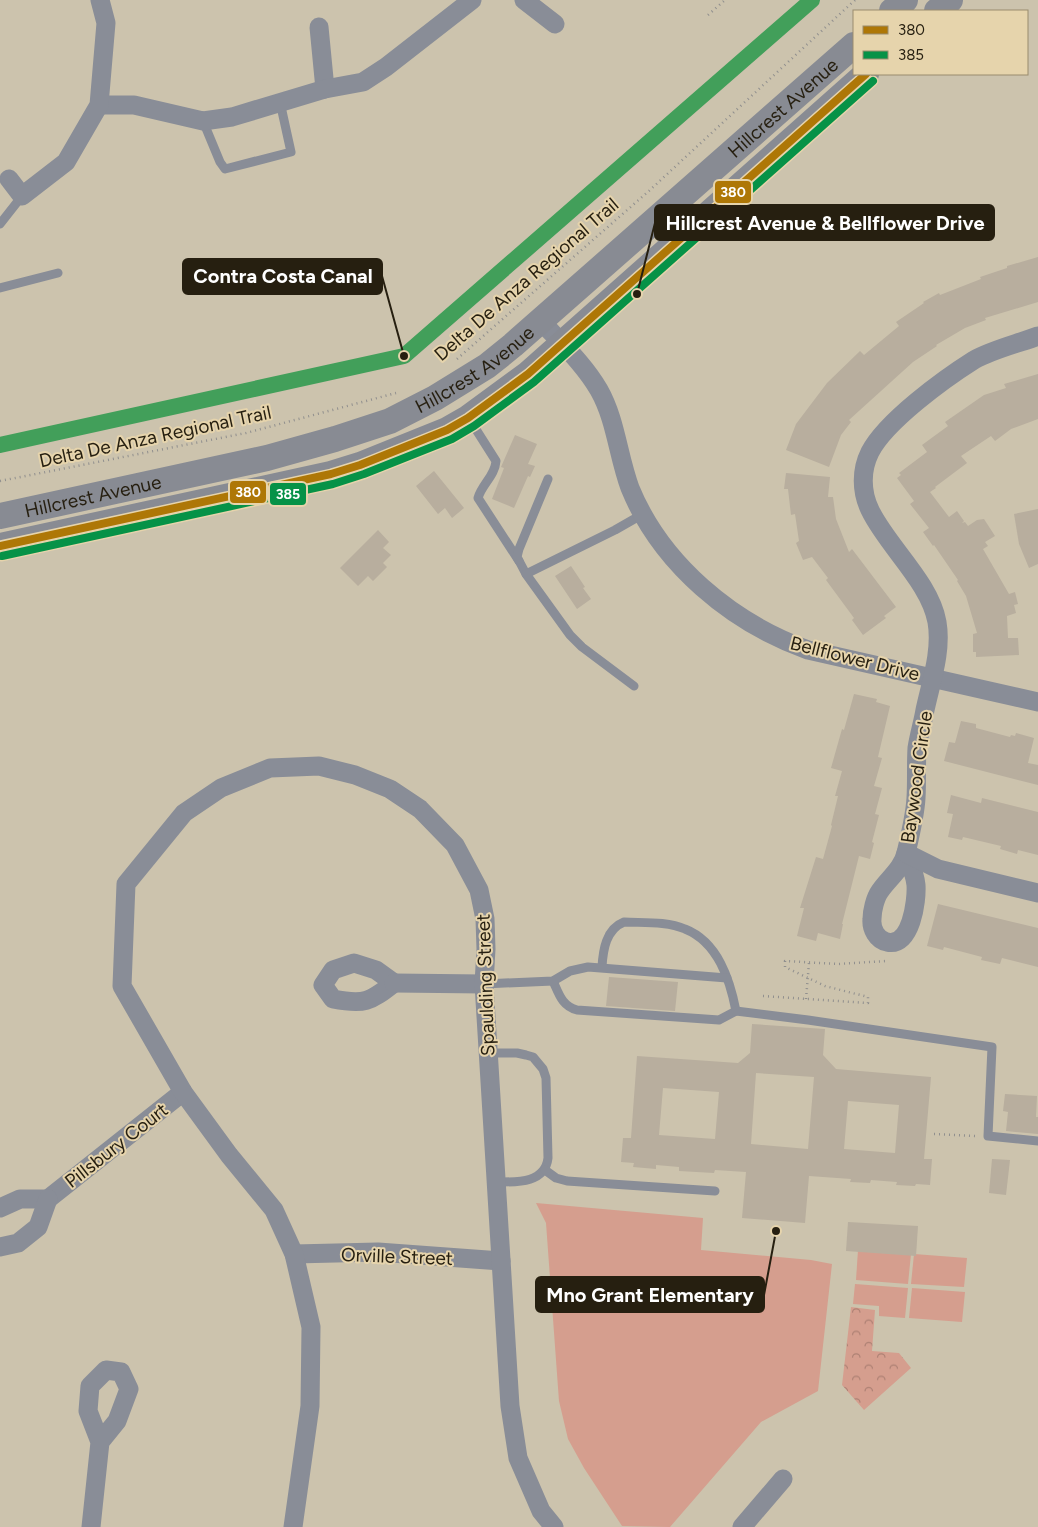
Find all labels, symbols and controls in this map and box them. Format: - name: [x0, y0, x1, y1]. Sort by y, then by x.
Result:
- legend: [853, 10, 1028, 75]
- text: 380: [898, 21, 925, 39]
- text: 385: [898, 46, 924, 64]
- street label: Hillcrest Avenue: [723, 53, 843, 163]
- line badge: 380: [714, 180, 752, 204]
- text: 380: [720, 184, 746, 201]
- street label: Delta De Anza Regional Trail: [429, 193, 623, 366]
- callout: Hillcrest Avenue & Bellflower Drive: [655, 205, 994, 240]
- text: Hillcrest Avenue & Bellflower Drive: [666, 211, 984, 235]
- callout: Contra Costa Canal: [183, 259, 382, 294]
- text: Contra Costa Canal: [193, 264, 373, 288]
- street label: Hillcrest Avenue: [411, 321, 539, 418]
- street label: Delta De Anza Regional Trail: [37, 401, 273, 472]
- street label: Hillcrest Avenue: [22, 470, 163, 522]
- line badge: 380: [229, 480, 267, 504]
- line badge: 385: [269, 482, 307, 506]
- text: 380: [235, 484, 261, 501]
- text: 385: [276, 486, 300, 503]
- street label: Bellflower Drive: [788, 631, 922, 686]
- street label: Baywood Circle: [896, 710, 937, 845]
- street label: Spaulding Street: [472, 913, 499, 1057]
- street label: Pillsbury Court: [60, 1098, 172, 1193]
- street label: Orville Street: [341, 1243, 453, 1270]
- callout: Mno Grant Elementary: [536, 1277, 764, 1312]
- text: Mno Grant Elementary: [546, 1283, 754, 1307]

